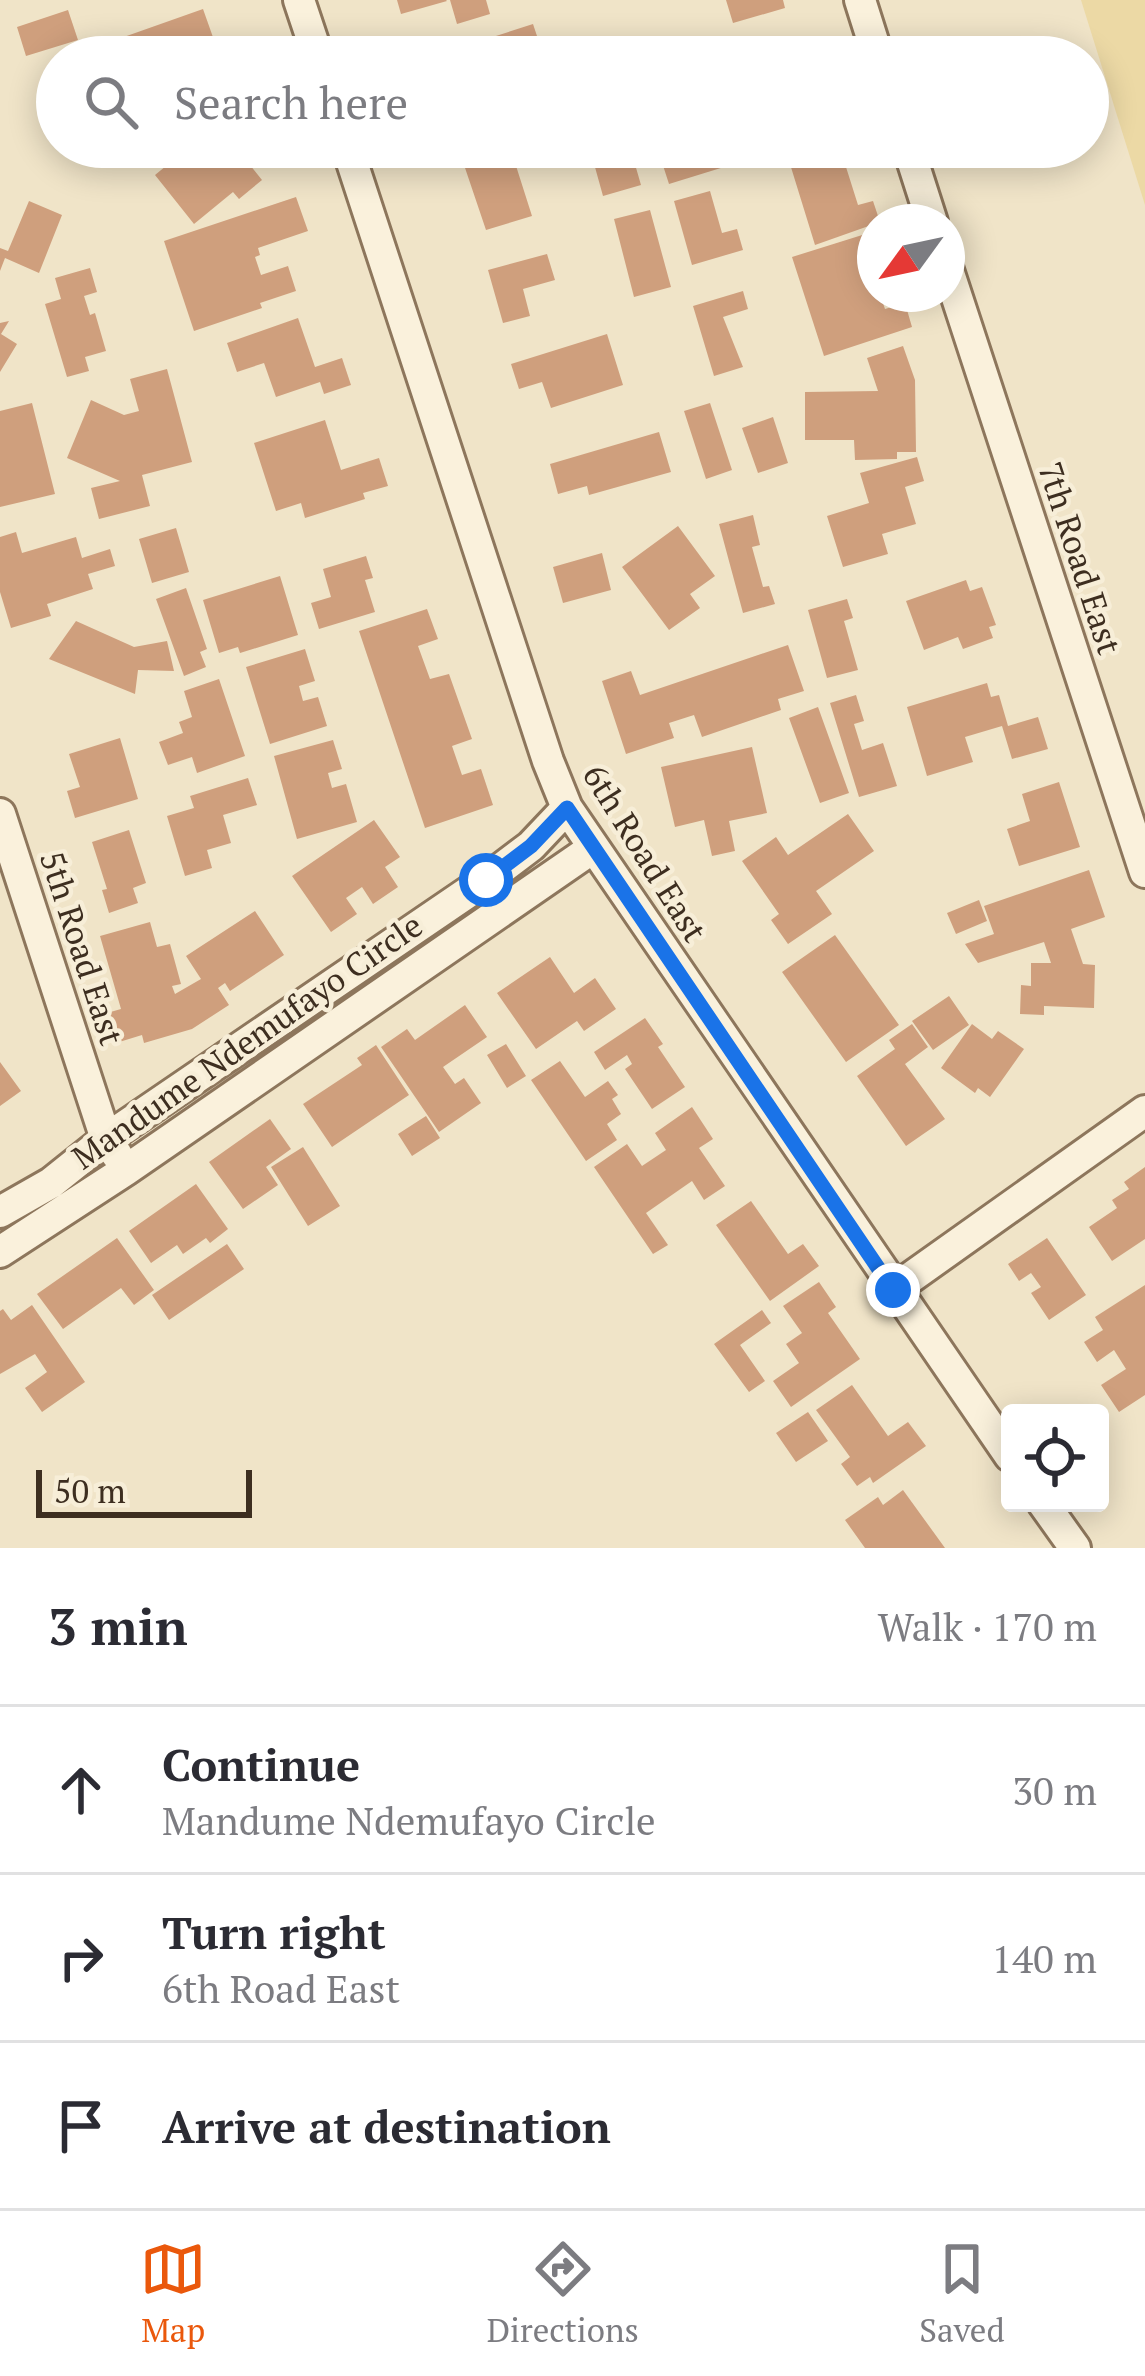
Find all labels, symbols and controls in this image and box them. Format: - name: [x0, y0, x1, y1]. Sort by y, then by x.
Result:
- search box: [36, 36, 1109, 168]
- icon: search: [78, 69, 144, 135]
- text: Search here: [174, 72, 408, 132]
- north arrow: [857, 204, 965, 312]
- street label: 7th Road East: [1029, 456, 1132, 660]
- street label: 6th Road East: [574, 756, 717, 949]
- street label: 5th Road East: [31, 845, 134, 1050]
- route start: [459, 853, 513, 907]
- street label: Mandume Ndemufayo Circle: [63, 903, 430, 1178]
- route end: [866, 1263, 920, 1317]
- map controls: [1001, 1404, 1109, 1512]
- button: locate: [1001, 1404, 1109, 1512]
- scale bar: [36, 1464, 252, 1517]
- text: 50 m: [54, 1469, 126, 1512]
- text: 3 min: [48, 1592, 188, 1660]
- text: Walk · 170 m: [878, 1600, 1097, 1652]
- text: Continue: [162, 1734, 360, 1794]
- icon: ahead: [48, 1757, 114, 1823]
- text: 30 m: [1012, 1764, 1097, 1816]
- text: Mandume Ndemufayo Circle: [162, 1794, 656, 1846]
- text: Turn right: [162, 1902, 386, 1962]
- icon: right: [48, 1925, 114, 1991]
- text: 140 m: [992, 1932, 1097, 1984]
- text: 6th Road East: [162, 1962, 400, 2014]
- icon: arrive: [48, 2093, 114, 2159]
- text: Arrive at destination: [162, 2096, 611, 2156]
- tab: Map: [140, 2236, 206, 2351]
- tab: Directions: [487, 2236, 639, 2351]
- tab: Saved: [919, 2236, 1005, 2351]

